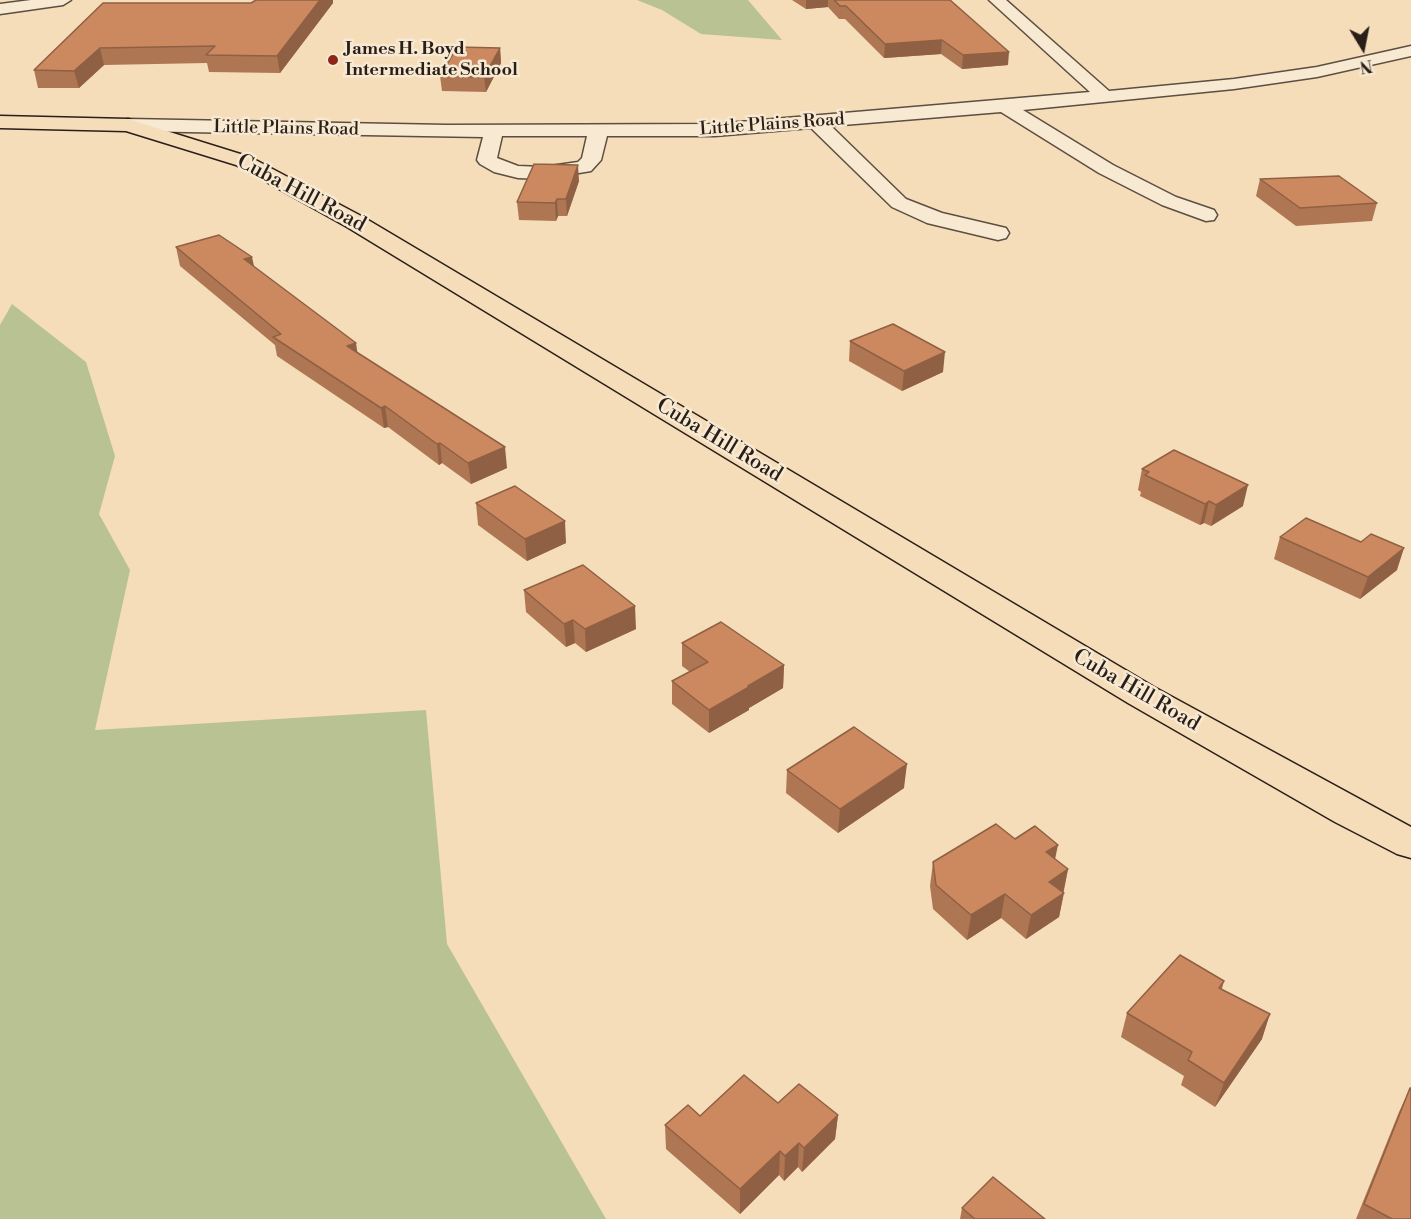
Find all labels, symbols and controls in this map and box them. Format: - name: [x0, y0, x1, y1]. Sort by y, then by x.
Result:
- north arrow: [1333, 18, 1393, 78]
- place label: James H. Boyd Intermediate School: [345, 39, 518, 82]
- marker: James H. Boyd Intermediate School: [326, 53, 340, 67]
- text: N: [1358, 55, 1374, 77]
- street label: Little Plains Road: [699, 109, 845, 141]
- street label: Little Plains Road: [213, 117, 359, 141]
- street label: Cuba Hill Road: [232, 149, 370, 239]
- street label: Cuba Hill Road: [651, 393, 787, 489]
- street label: Cuba Hill Road: [1068, 644, 1204, 738]

